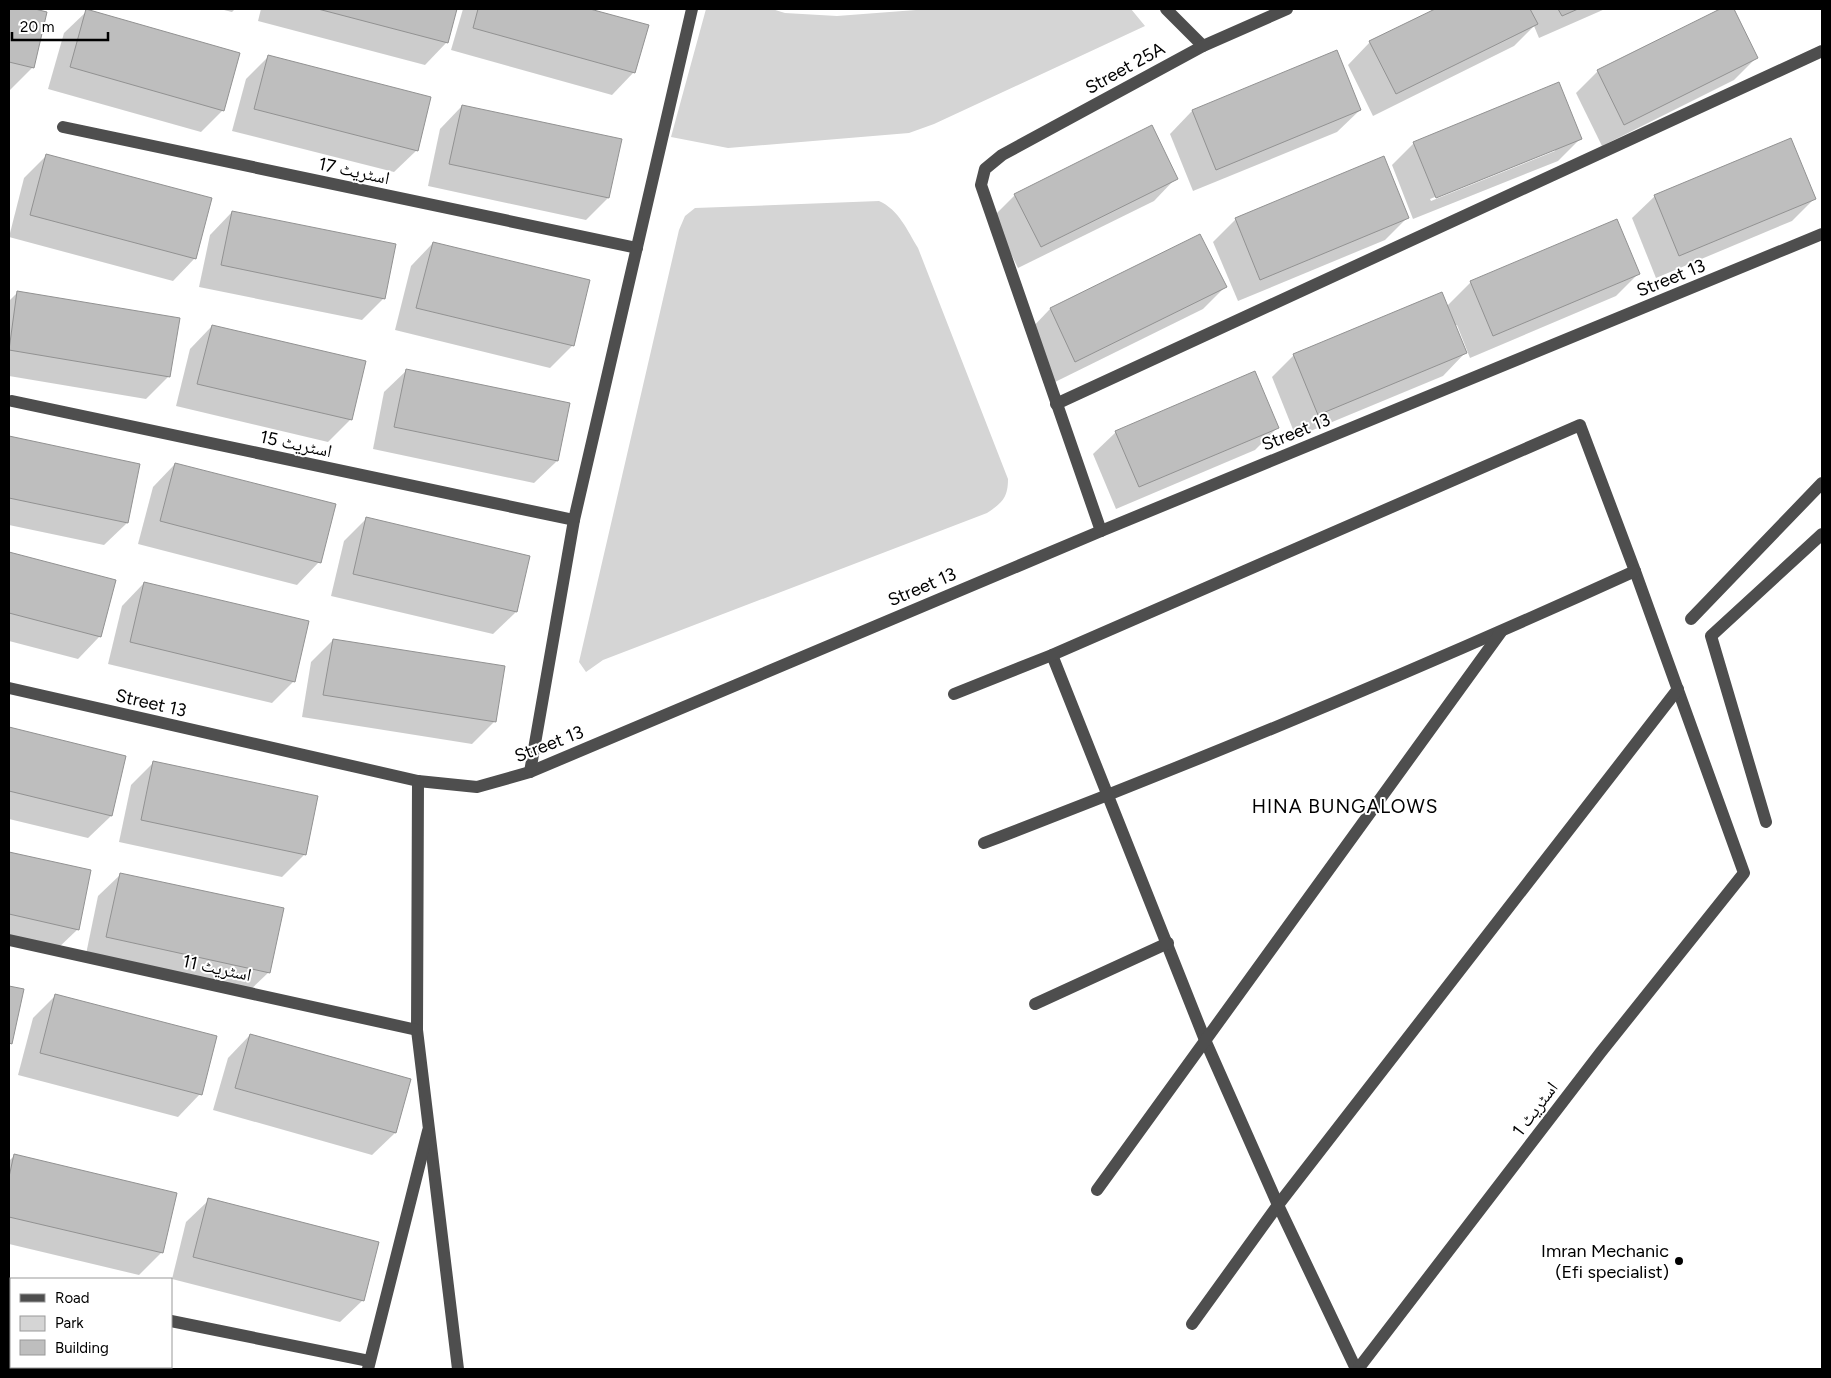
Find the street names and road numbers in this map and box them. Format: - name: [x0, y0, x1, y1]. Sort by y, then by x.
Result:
- street label: Street 25A: [1081, 37, 1169, 99]
- street label: اسٹریٹ 17: [316, 153, 392, 189]
- street label: Street 13: [1633, 254, 1709, 302]
- street label: Street 13: [1258, 408, 1334, 456]
- street label: اسٹریٹ 15: [258, 426, 334, 462]
- street label: Street 13: [885, 563, 959, 611]
- street label: Street 13: [113, 684, 189, 722]
- street label: Street 13: [511, 721, 587, 767]
- street label: اسٹریٹ 11: [180, 950, 254, 986]
- street label: اسٹریٹ 1: [1507, 1077, 1563, 1141]

